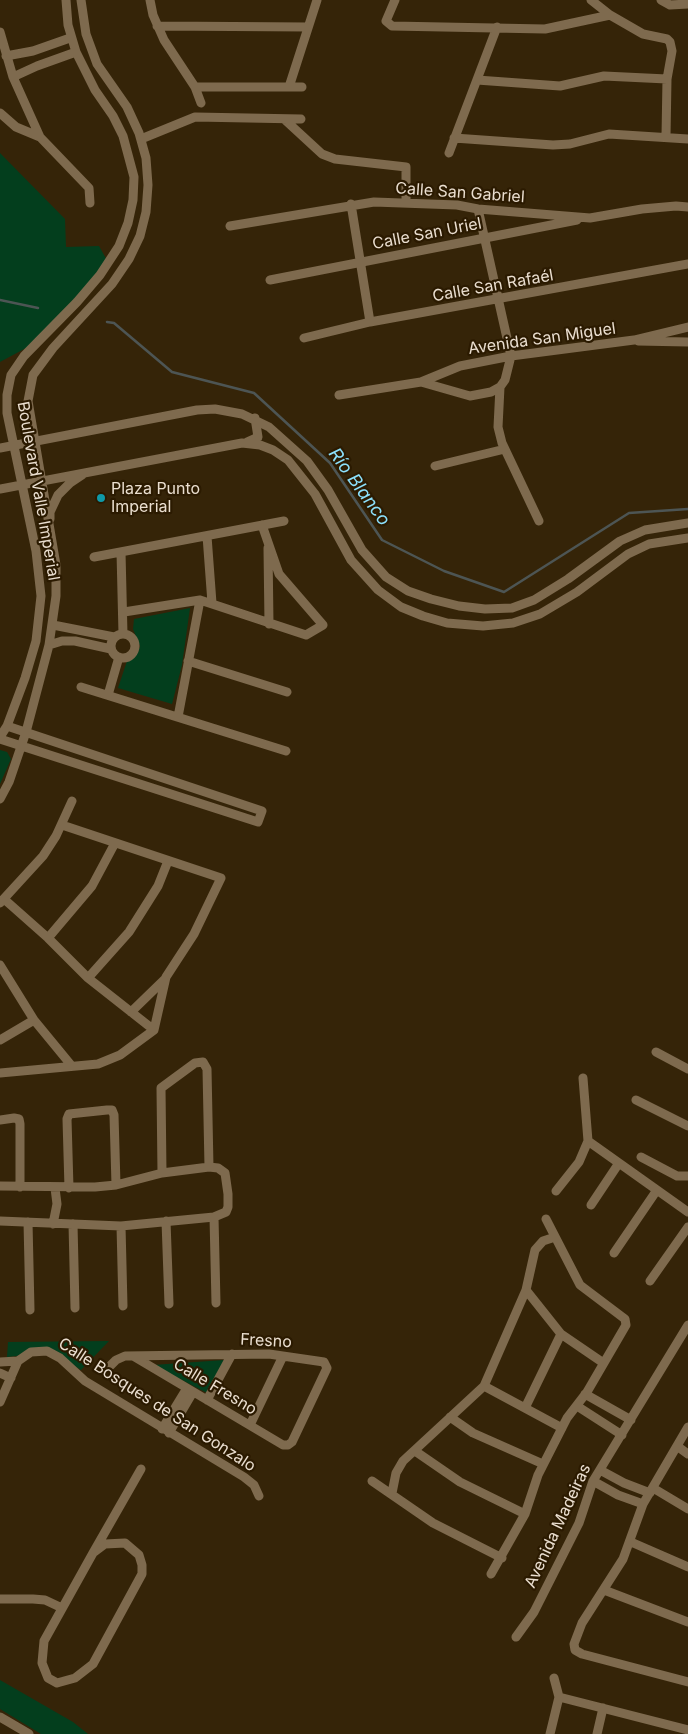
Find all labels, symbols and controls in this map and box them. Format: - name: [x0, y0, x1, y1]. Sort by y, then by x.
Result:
- street label: Calle San Gabriel: [395, 179, 525, 207]
- street label: Calle San Uriel: [371, 214, 483, 254]
- street label: Calle San Rafaél: [431, 266, 555, 306]
- street label: Avenida San Miguel: [467, 319, 617, 359]
- street label: Boulevard Valle Imperial: [13, 400, 63, 582]
- water label: Río Blanco: [324, 444, 394, 530]
- place label: Plaza Punto Imperial: [111, 479, 200, 517]
- marker: Plaza Punto Imperial: [95, 492, 107, 504]
- street label: Fresno: [240, 1330, 292, 1352]
- street label: Calle Bosques de San Gonzalo: [55, 1334, 259, 1476]
- street label: Calle Fresno: [170, 1355, 260, 1419]
- street label: Avenida Madeiras: [521, 1461, 595, 1591]

